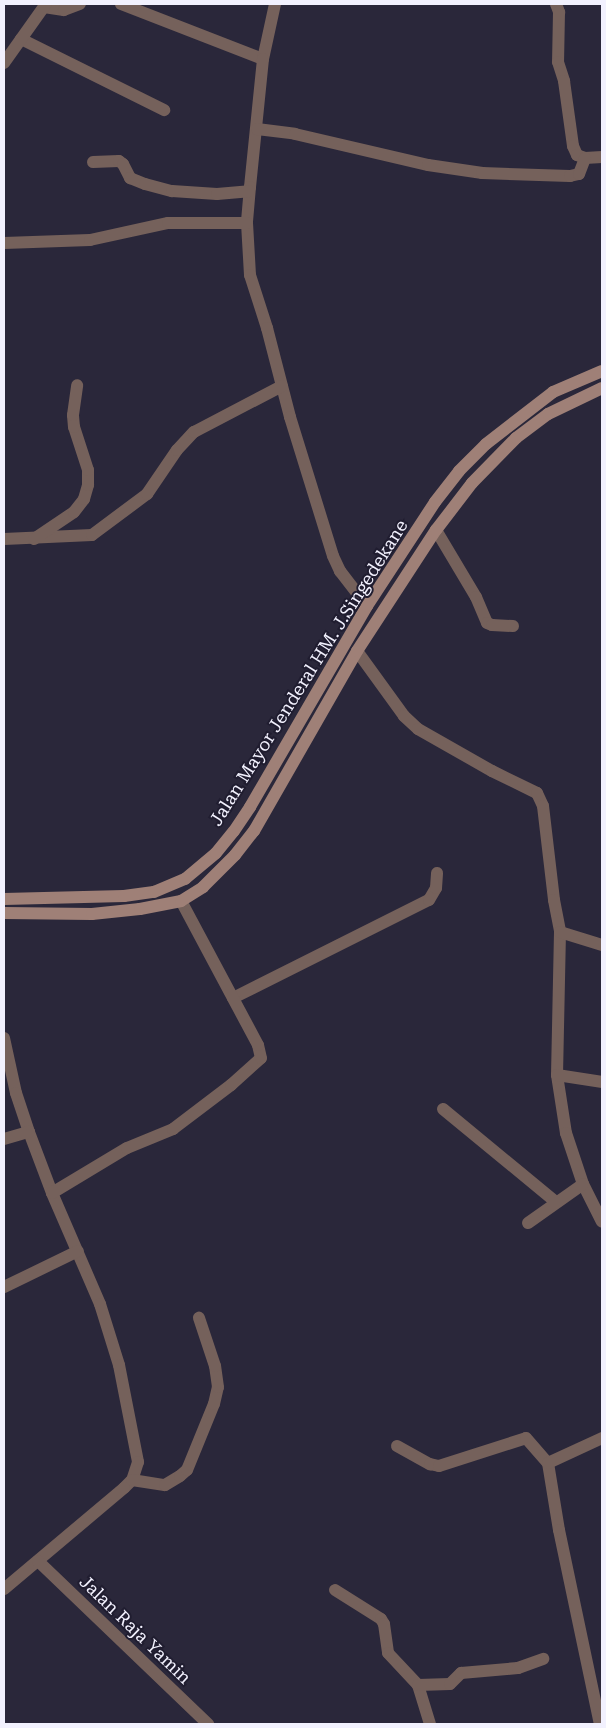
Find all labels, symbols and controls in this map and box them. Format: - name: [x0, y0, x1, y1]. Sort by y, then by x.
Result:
- street label: Jalan Mayor Jenderal HM. J.Singedekane: [205, 516, 413, 830]
- street label: Jalan Raja Yamin: [75, 1571, 195, 1689]

